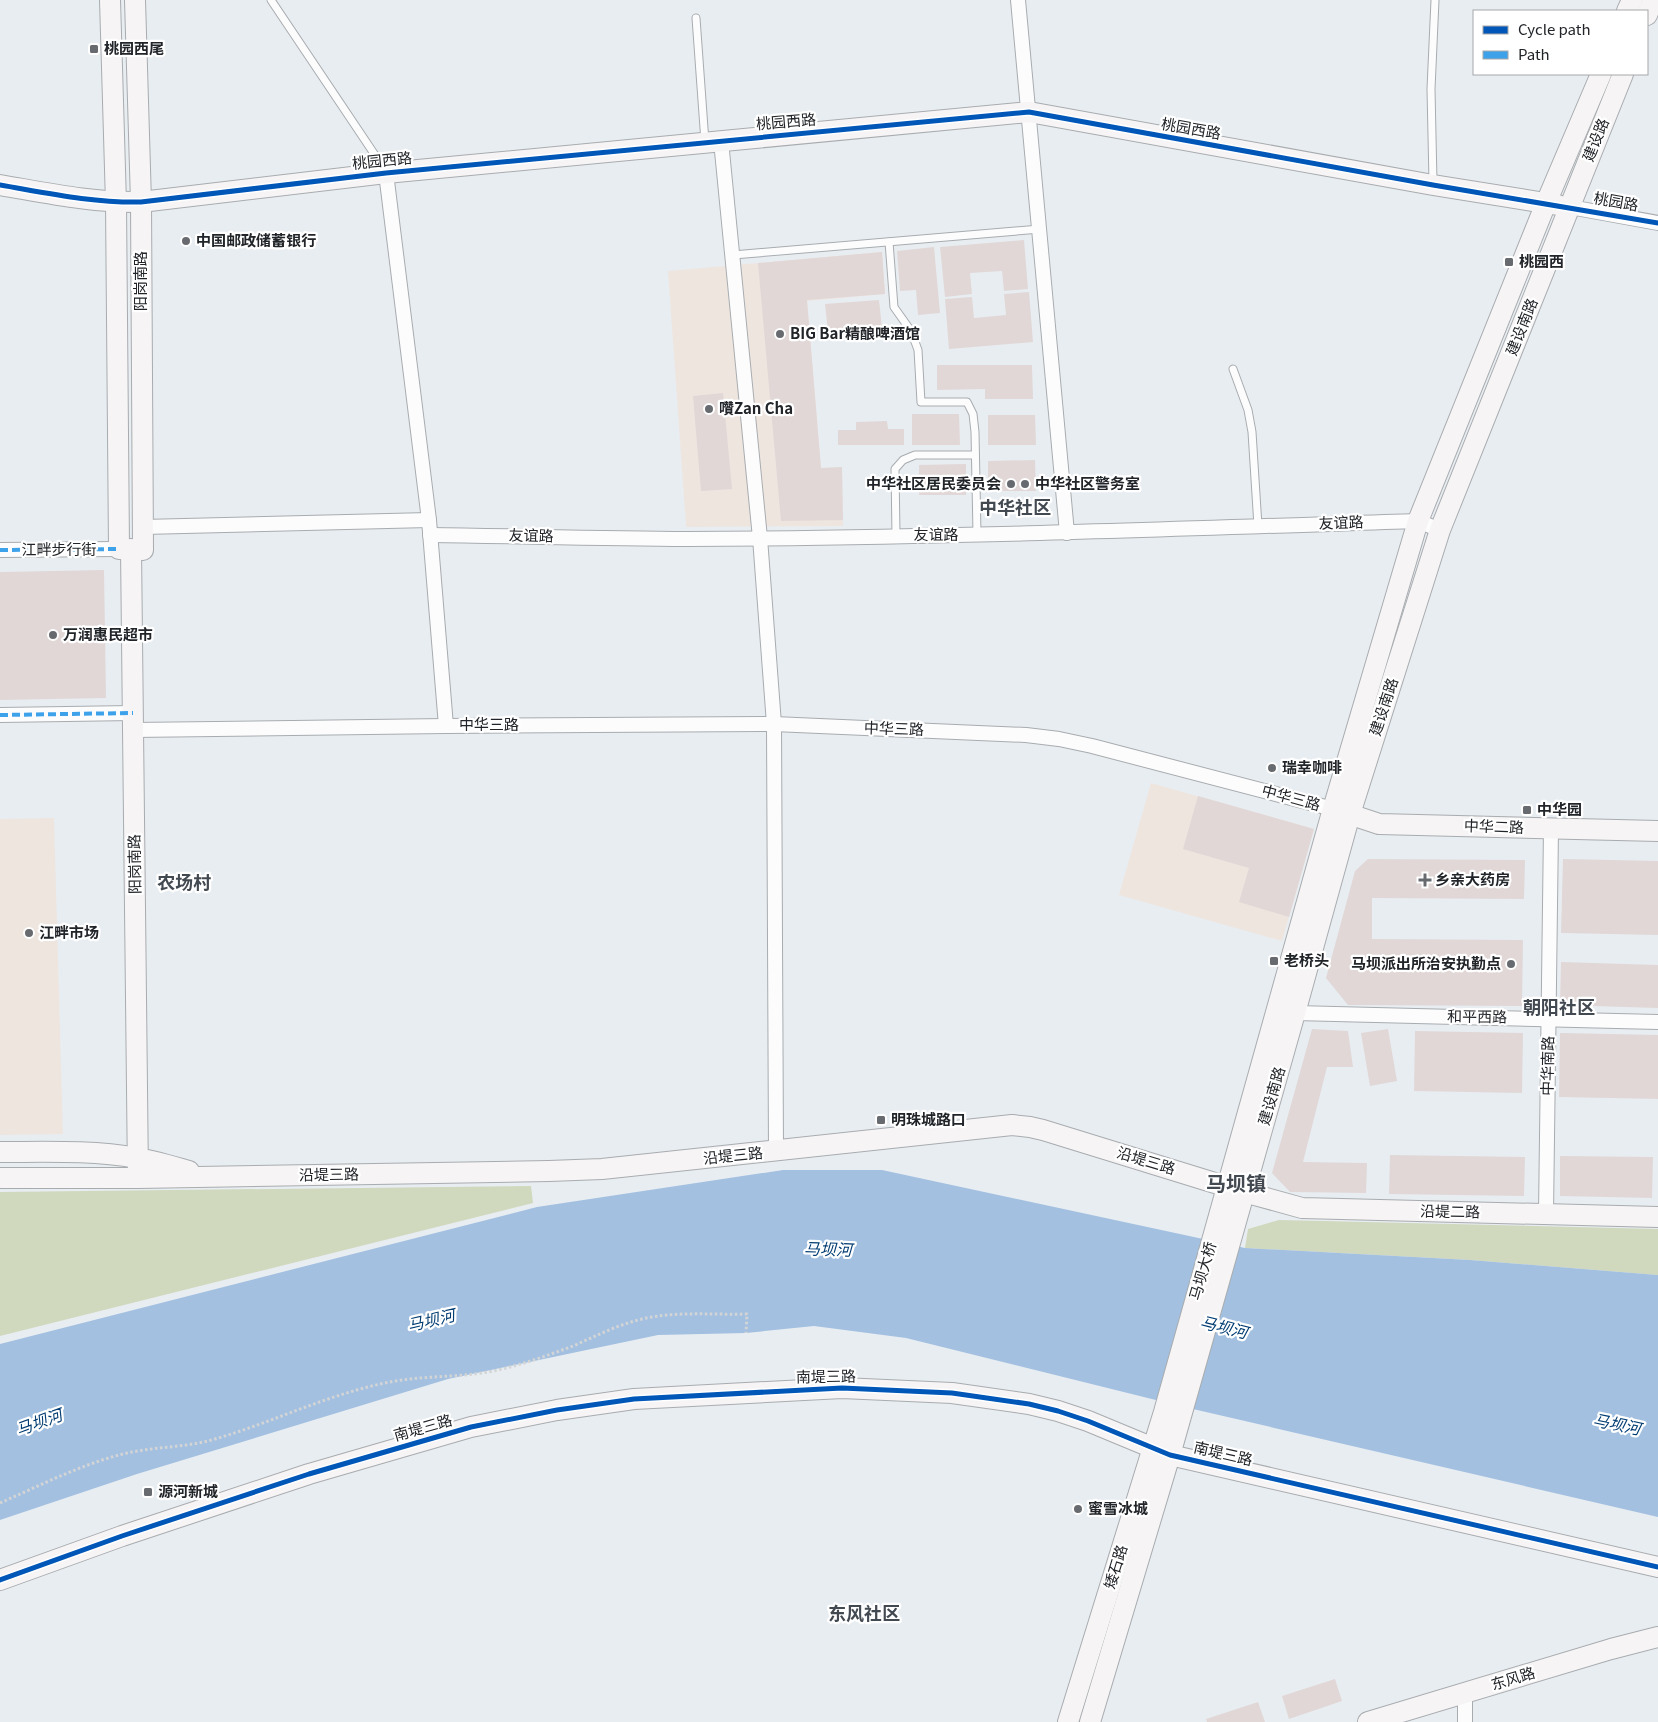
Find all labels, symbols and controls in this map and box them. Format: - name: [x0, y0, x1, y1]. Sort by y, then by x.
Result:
- legend: [1473, 10, 1648, 75]
- text: Cycle path: [1518, 18, 1591, 39]
- place label: 桃园西尾: [104, 37, 164, 58]
- marker: 桃园西尾: [88, 43, 100, 55]
- text: Path: [1518, 43, 1550, 64]
- street label: 桃园西路: [755, 107, 817, 134]
- street label: 桃园西路: [1160, 112, 1223, 143]
- street label: 建设路: [1576, 115, 1613, 164]
- street label: 桃园西路: [351, 146, 413, 173]
- street label: 桃园路: [1592, 186, 1640, 215]
- place label: 中国邮政储蓄银行: [196, 229, 316, 250]
- marker: 中国邮政储蓄银行: [180, 235, 192, 247]
- place label: 桃园西: [1519, 250, 1564, 271]
- street label: 阳岗南路: [129, 251, 150, 311]
- marker: 桃园西: [1503, 256, 1515, 268]
- street label: 建设南路: [1500, 295, 1542, 358]
- place label: BIG Bar精酿啤酒馆: [790, 322, 920, 343]
- marker: BIG Bar精酿啤酒馆: [774, 328, 786, 340]
- place label: 囋Zan Cha: [719, 397, 793, 418]
- marker: 囋Zan Cha: [703, 403, 715, 415]
- place label: 中华社区居民委员会: [866, 472, 1001, 493]
- place label: 中华社区警务室: [1035, 472, 1140, 493]
- marker: 中华社区居民委员会: [1005, 478, 1017, 490]
- marker: 中华社区警务室: [1019, 478, 1031, 490]
- district label: 中华社区: [979, 493, 1051, 519]
- street label: 友谊路: [1318, 510, 1364, 533]
- street label: 友谊路: [913, 523, 959, 544]
- street label: 友谊路: [508, 524, 554, 545]
- street label: 江畔步行街: [21, 538, 97, 559]
- place label: 万润惠民超市: [63, 623, 153, 644]
- marker: 万润惠民超市: [47, 629, 59, 641]
- street label: 建设南路: [1363, 675, 1402, 738]
- street label: 中华三路: [459, 713, 519, 734]
- street label: 中华三路: [864, 716, 924, 739]
- place label: 瑞幸咖啡: [1282, 756, 1342, 777]
- marker: 瑞幸咖啡: [1266, 762, 1278, 774]
- street label: 中华三路: [1260, 779, 1323, 814]
- place label: 中华园: [1537, 798, 1582, 819]
- marker: 中华园: [1521, 804, 1533, 816]
- street label: 中华二路: [1464, 814, 1524, 837]
- street label: 阳岗南路: [122, 834, 145, 894]
- district label: 农场村: [157, 868, 211, 894]
- place label: 乡亲大药房: [1435, 868, 1510, 889]
- marker: 乡亲大药房: [1419, 874, 1431, 886]
- place label: 江畔市场: [39, 921, 99, 942]
- marker: 江畔市场: [23, 927, 35, 939]
- place label: 老桥头: [1284, 949, 1329, 970]
- place label: 马坝派出所治安执勤点: [1351, 952, 1501, 973]
- marker: 老桥头: [1268, 955, 1280, 967]
- marker: 马坝派出所治安执勤点: [1505, 958, 1517, 970]
- district label: 朝阳社区: [1523, 993, 1595, 1019]
- street label: 和平西路: [1447, 1004, 1507, 1027]
- street label: 中华南路: [1535, 1036, 1558, 1096]
- street label: 建设南路: [1252, 1064, 1289, 1127]
- place label: 明珠城路口: [891, 1108, 966, 1129]
- marker: 明珠城路口: [875, 1114, 887, 1126]
- street label: 沿堤三路: [702, 1141, 764, 1168]
- street label: 沿堤三路: [1115, 1141, 1178, 1178]
- street label: 沿堤三路: [299, 1162, 359, 1185]
- district label: 马坝镇: [1206, 1168, 1266, 1197]
- street label: 沿堤二路: [1420, 1199, 1480, 1222]
- water label: 马坝河: [804, 1235, 855, 1261]
- street label: 马坝大桥: [1183, 1239, 1220, 1302]
- water label: 马坝河: [405, 1301, 460, 1336]
- water label: 马坝河: [1198, 1309, 1253, 1344]
- street label: 南堤三路: [796, 1364, 856, 1387]
- water label: 马坝河: [12, 1401, 68, 1441]
- water label: 马坝河: [1591, 1406, 1646, 1440]
- street label: 南堤三路: [391, 1408, 454, 1445]
- street label: 南堤三路: [1192, 1436, 1255, 1470]
- place label: 源河新城: [158, 1480, 218, 1501]
- marker: 源河新城: [142, 1486, 154, 1498]
- place label: 蜜雪冰城: [1088, 1497, 1148, 1518]
- marker: 蜜雪冰城: [1072, 1503, 1084, 1515]
- street label: 矮石路: [1098, 1542, 1131, 1591]
- district label: 东风社区: [828, 1599, 900, 1625]
- street label: 东风路: [1488, 1661, 1537, 1694]

